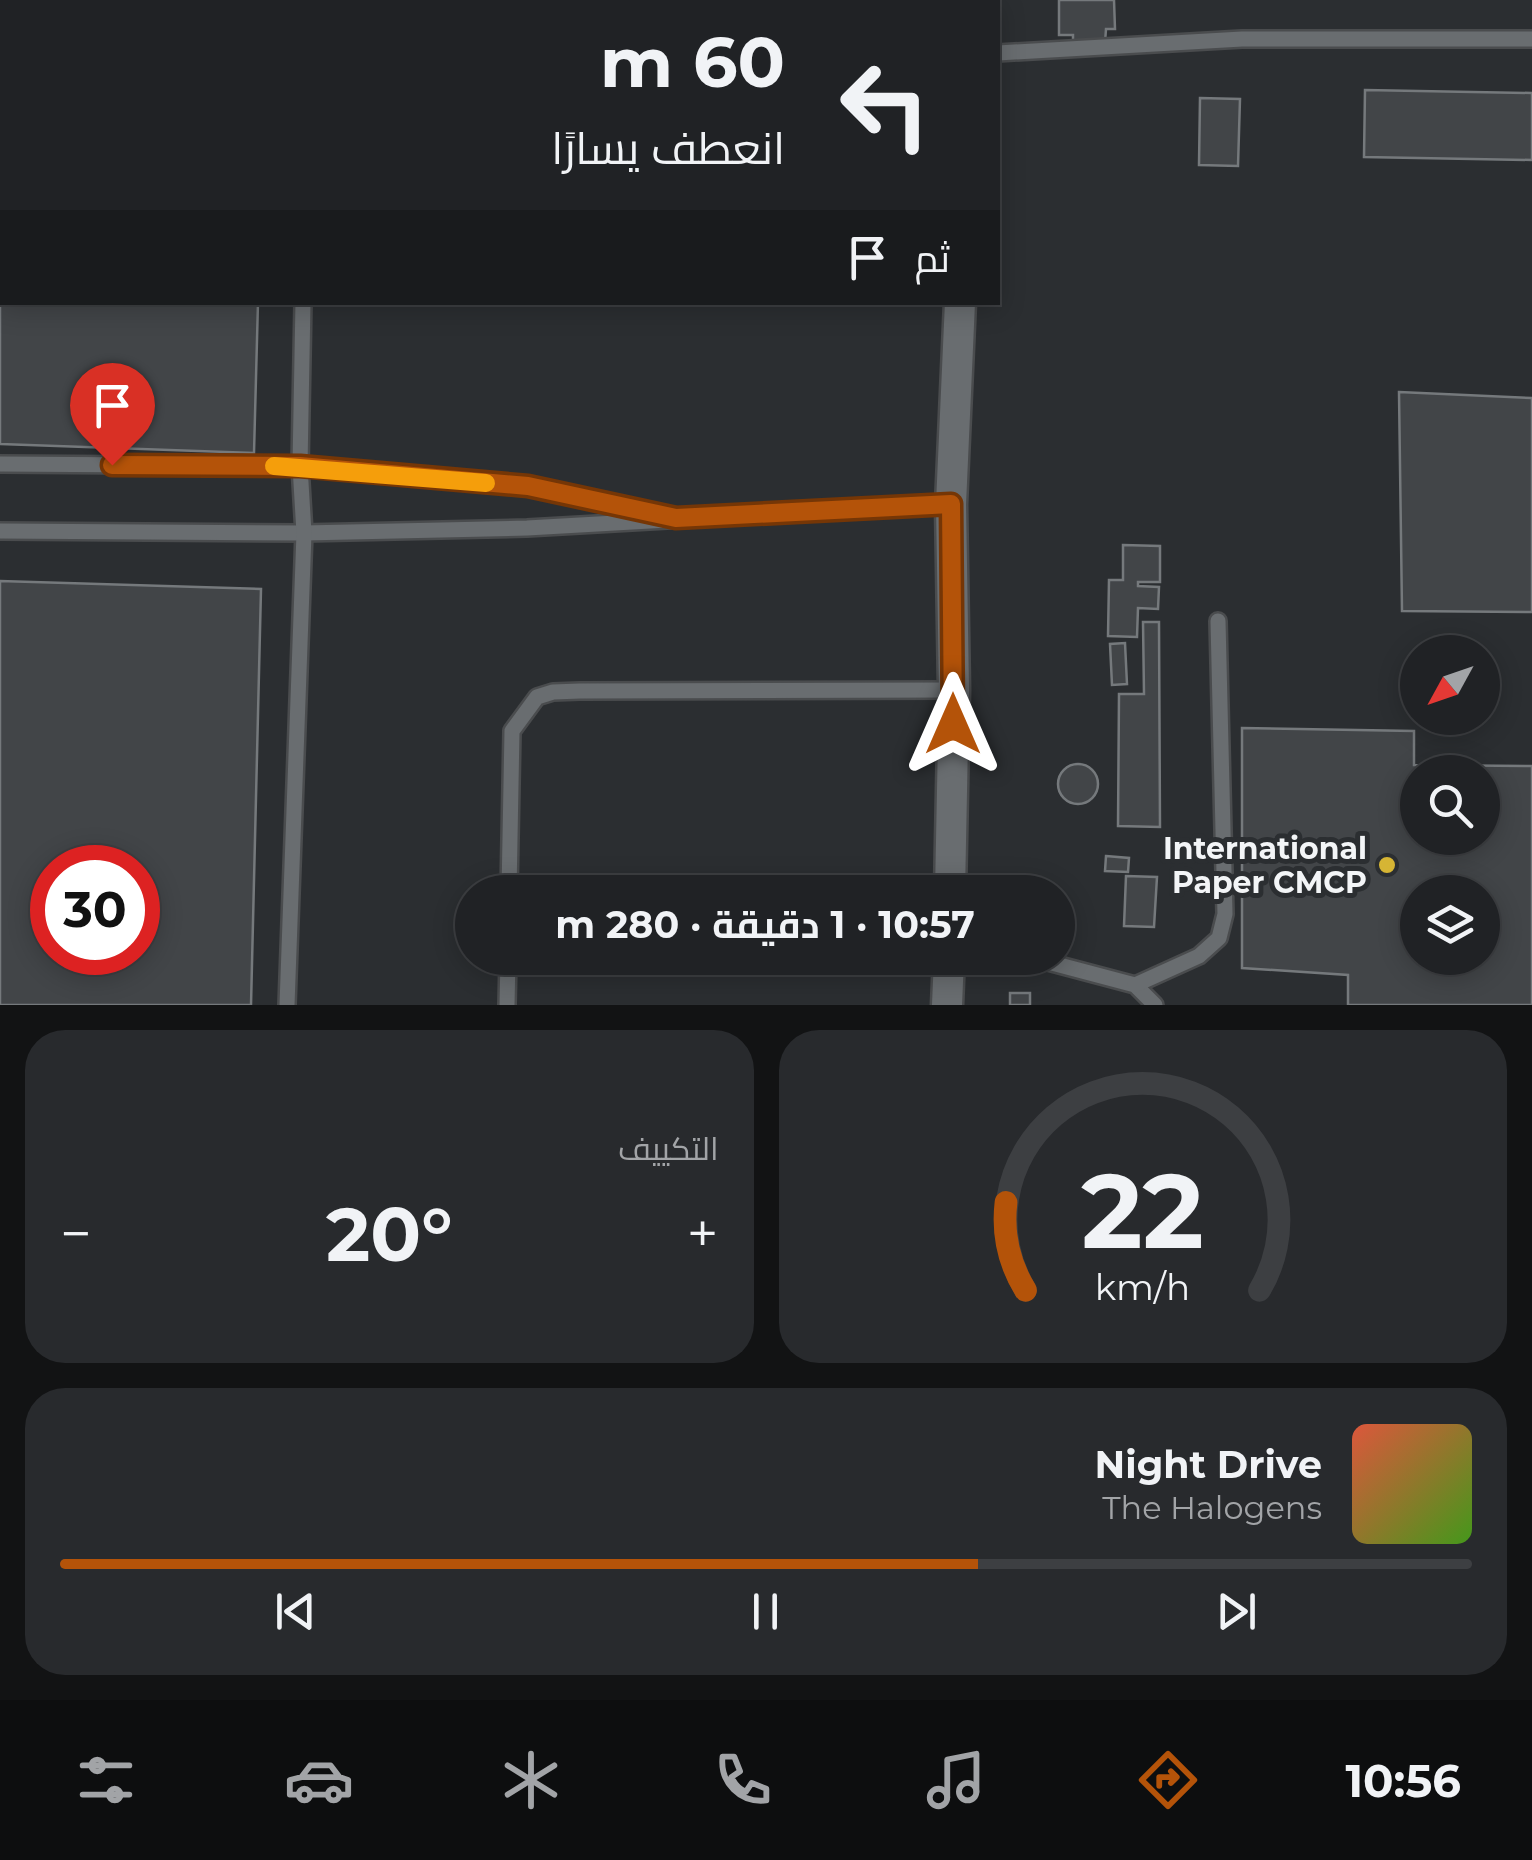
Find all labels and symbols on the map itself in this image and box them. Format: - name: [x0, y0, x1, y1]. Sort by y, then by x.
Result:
- pin: [70, 363, 155, 466]
- north arrow: [1400, 635, 1500, 735]
- position arrow: [901, 672, 1005, 776]
- place label: International Paper CMCP: [1163, 830, 1367, 901]
- speed limit sign: 30: [30, 845, 160, 975]
- marker: International Paper CMCP: [1376, 854, 1398, 876]

